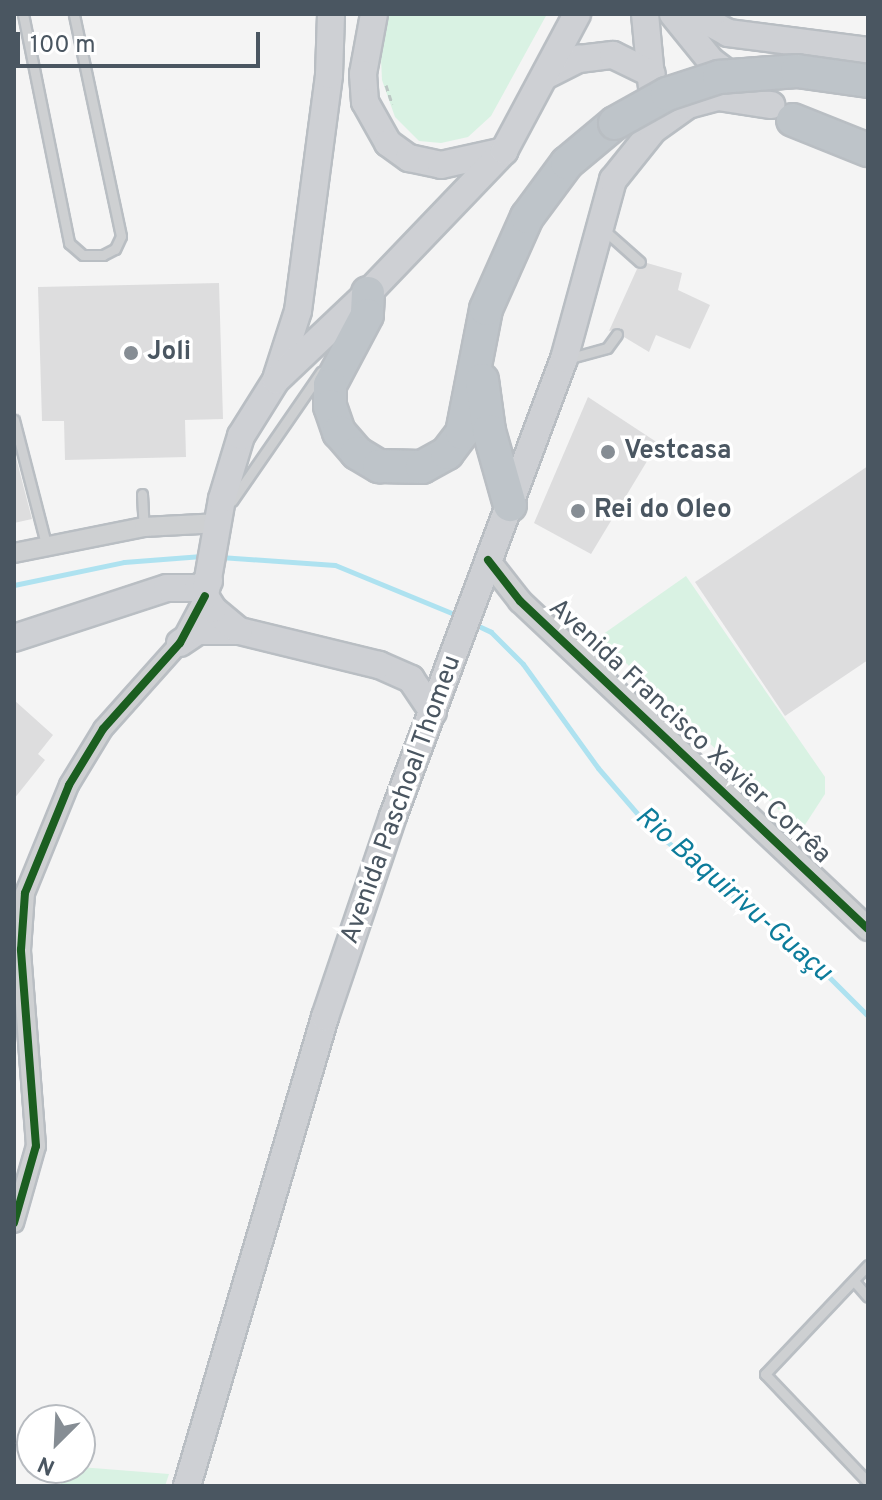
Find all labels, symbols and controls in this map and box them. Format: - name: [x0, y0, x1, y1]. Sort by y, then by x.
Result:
- scale bar: [20, 16, 264, 66]
- text: 100 m: [30, 31, 96, 61]
- place label: Joli: [147, 337, 191, 369]
- marker: Joli: [122, 344, 140, 362]
- place label: Vestcasa: [624, 436, 732, 468]
- marker: Vestcasa: [599, 443, 617, 461]
- place label: Rei do Oleo: [594, 495, 732, 527]
- marker: Rei do Oleo: [569, 502, 587, 520]
- street label: Avenida Francisco Xavier Corrêa: [541, 593, 837, 871]
- street label: Avenida Paschoal Thomeu: [335, 651, 469, 949]
- water label: Rio Baquirivu-Guaçu: [628, 800, 838, 990]
- north arrow: [16, 1404, 96, 1484]
- text: N: [34, 1449, 60, 1480]

